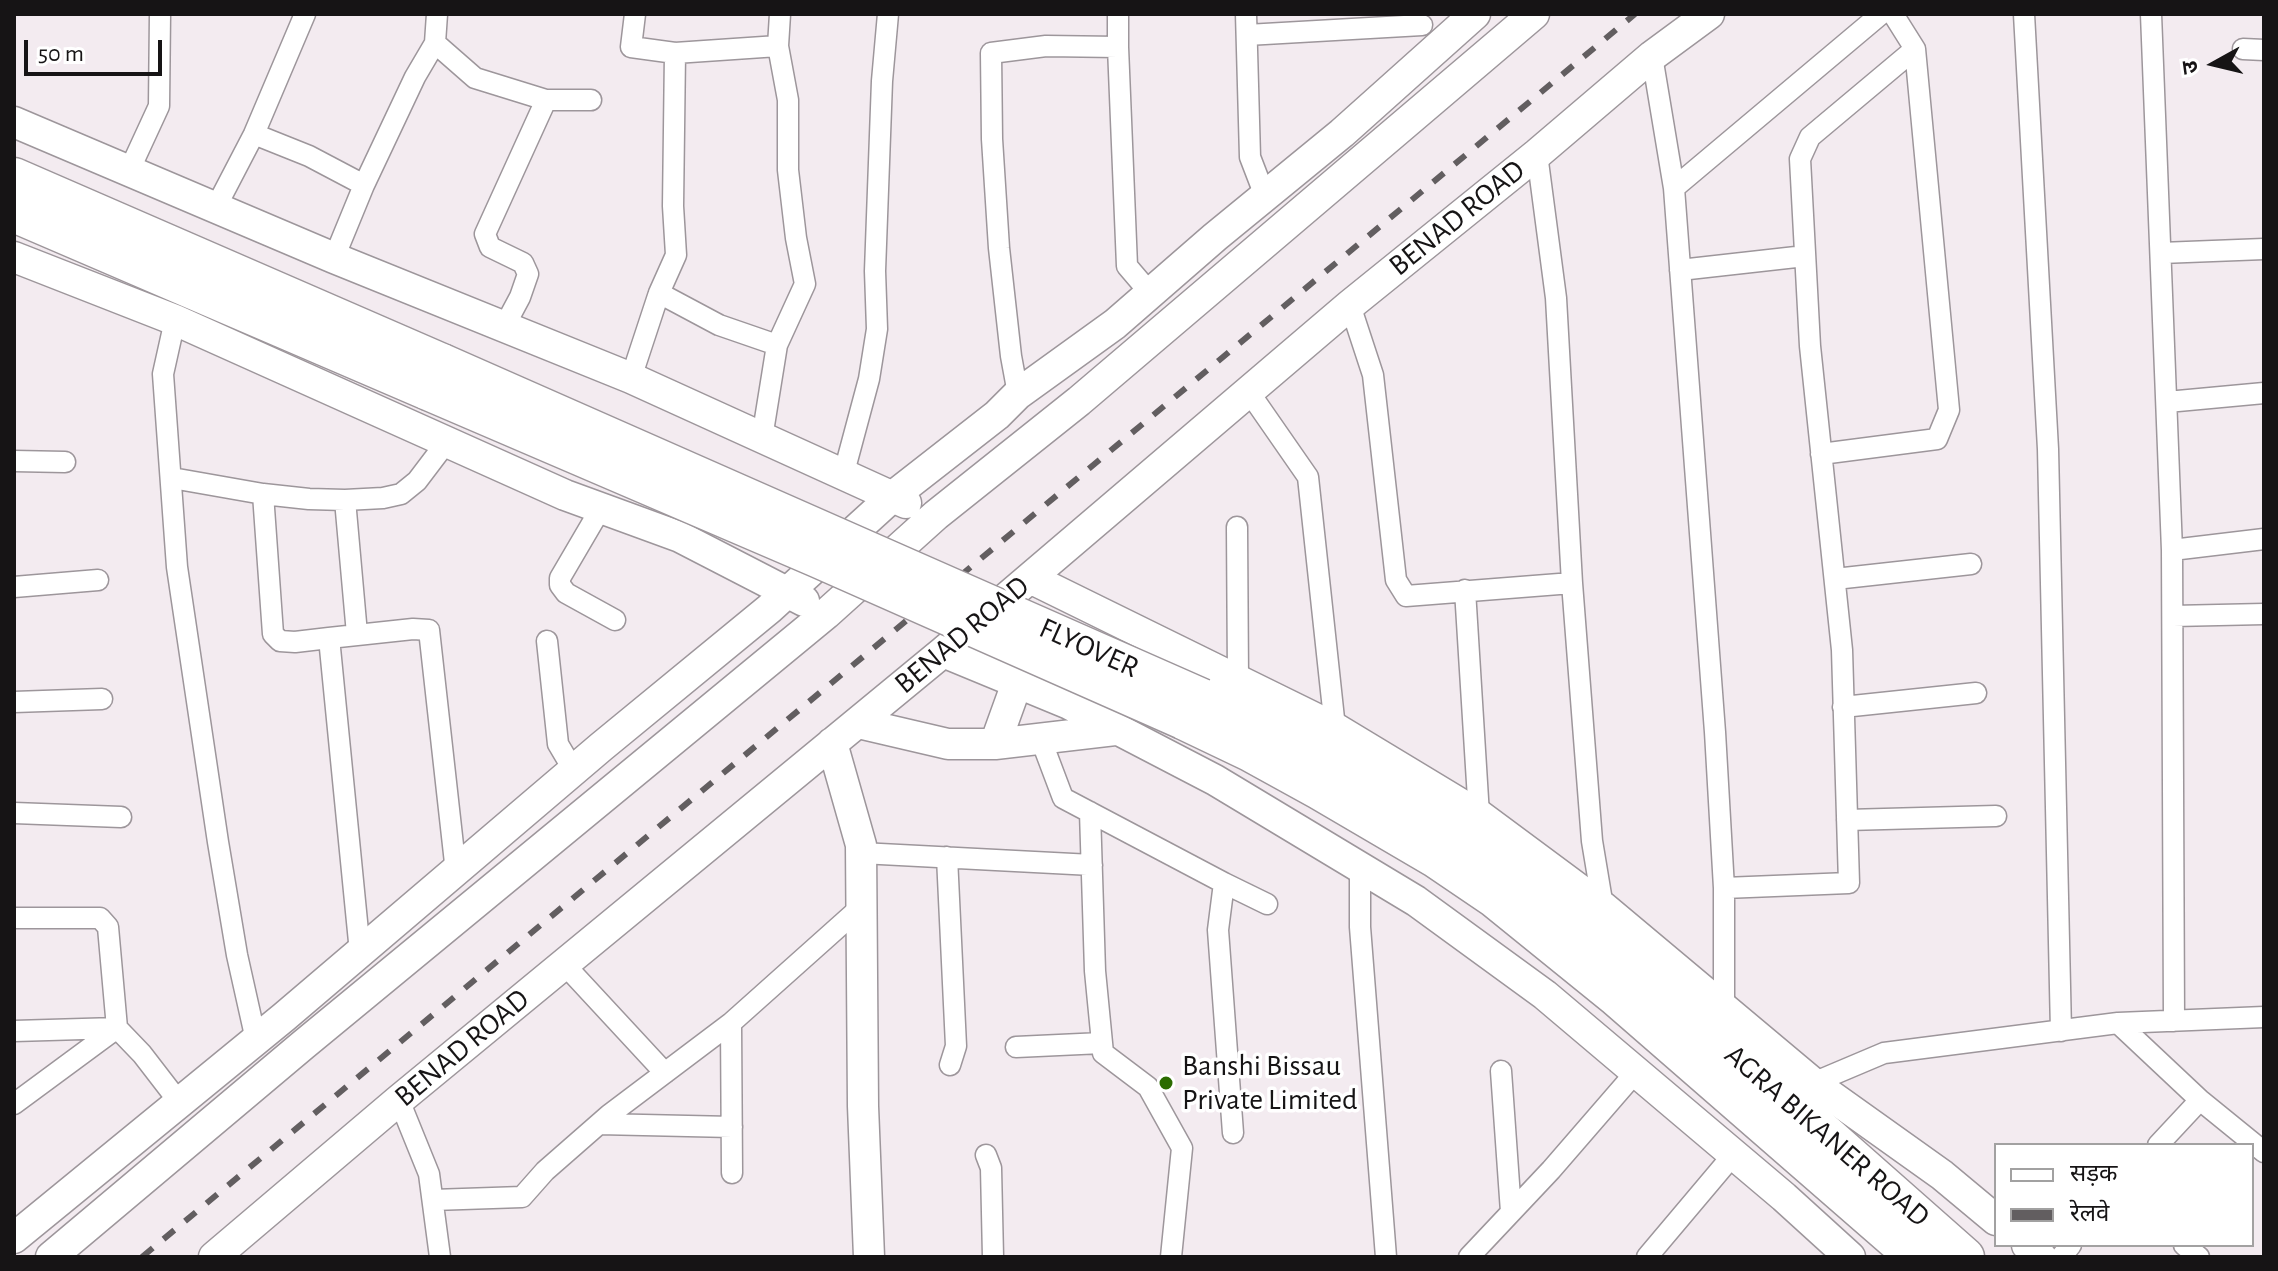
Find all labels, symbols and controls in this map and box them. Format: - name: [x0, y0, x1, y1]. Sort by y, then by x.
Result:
- scale bar: [28, 24, 166, 74]
- north arrow: [2174, 24, 2254, 104]
- text: 50 m: [38, 42, 84, 66]
- text: उ: [2178, 59, 2202, 75]
- street label: BENAD ROAD: [1382, 152, 1532, 284]
- street label: BENAD ROAD: [887, 568, 1037, 702]
- street label: FLYOVER: [1034, 610, 1144, 686]
- street label: BENAD ROAD: [387, 981, 537, 1115]
- street label: AGRA BIKANER ROAD: [1717, 1037, 1937, 1235]
- place label: Banshi Bissau Private Limited: [1182, 1048, 1358, 1118]
- marker: Banshi Bissau Private Limited: [1157, 1074, 1175, 1092]
- legend: [1994, 1143, 2254, 1247]
- text: सड़क: [2070, 1162, 2118, 1186]
- text: रेलवे: [2070, 1202, 2109, 1226]

